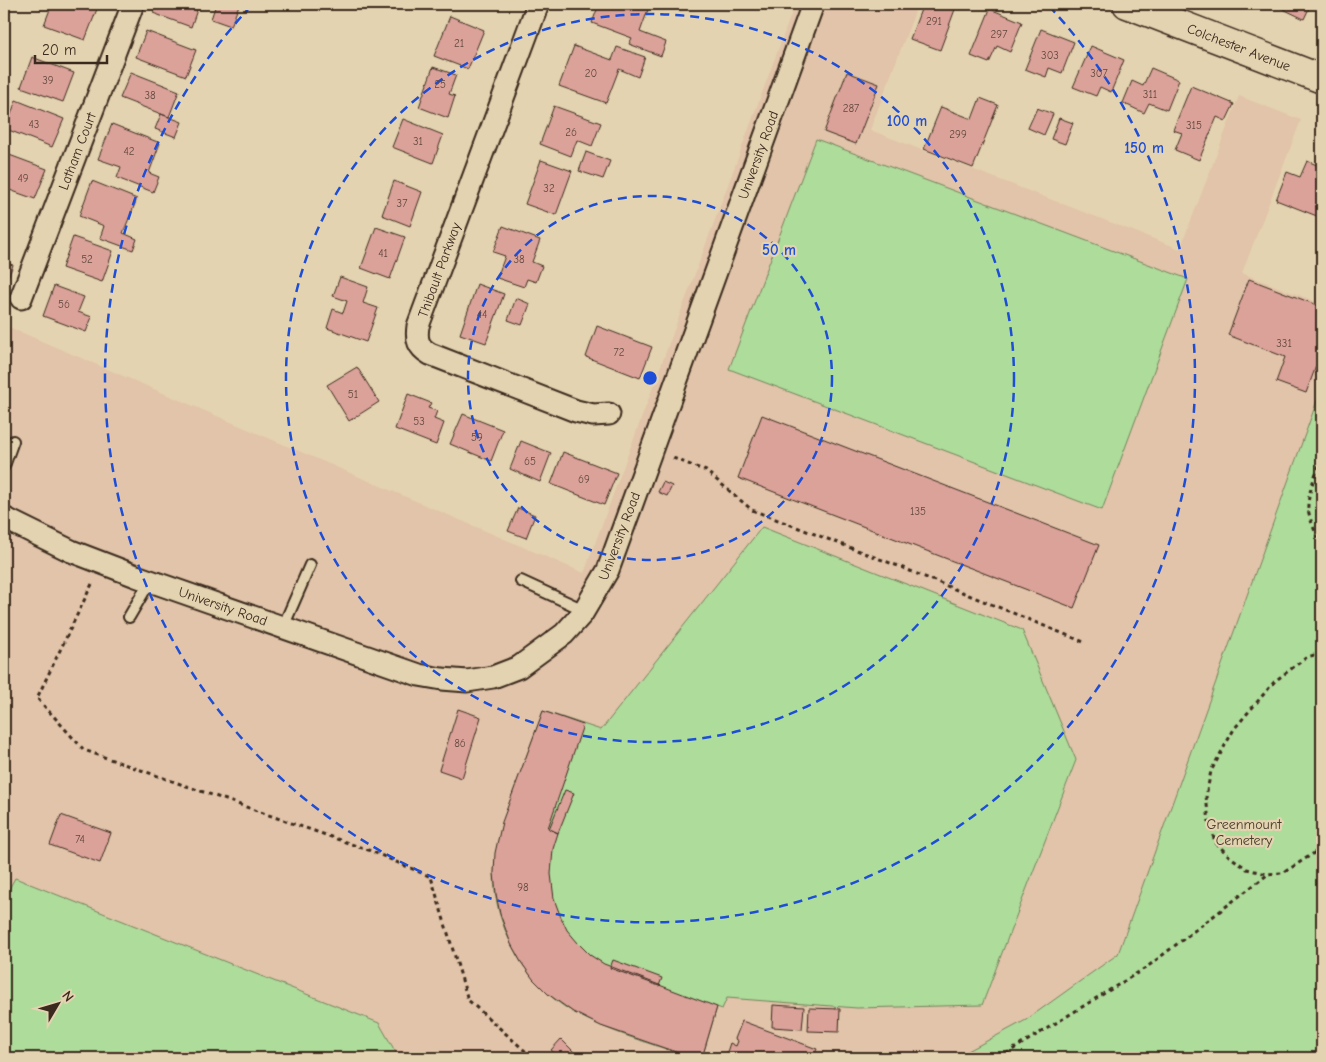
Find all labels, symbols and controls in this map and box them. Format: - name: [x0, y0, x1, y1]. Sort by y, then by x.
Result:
- house number: 291: [926, 15, 942, 28]
- street label: Colchester Avenue: [1185, 20, 1293, 75]
- house number: 297: [991, 28, 1007, 41]
- scale bar: [35, 32, 108, 64]
- house number: 21: [454, 37, 464, 50]
- text: 20 m: [42, 41, 76, 59]
- house number: 303: [1041, 49, 1059, 62]
- house number: 20: [585, 67, 597, 80]
- house number: 307: [1090, 67, 1108, 80]
- house number: 39: [42, 74, 54, 87]
- house number: 25: [434, 78, 446, 91]
- house number: 311: [1143, 88, 1157, 101]
- house number: 38: [144, 89, 156, 102]
- house number: 287: [843, 102, 859, 115]
- street label: Latham Court: [55, 109, 100, 192]
- street label: University Road: [735, 109, 782, 202]
- text: 100 m: [887, 112, 927, 130]
- house number: 43: [29, 118, 39, 131]
- house number: 315: [1186, 119, 1202, 132]
- house number: 26: [565, 126, 577, 139]
- house number: 299: [949, 128, 967, 141]
- house number: 31: [413, 135, 423, 148]
- text: 150 m: [1124, 139, 1164, 157]
- house number: 42: [123, 145, 135, 158]
- house number: 49: [17, 172, 29, 185]
- house number: 32: [543, 182, 555, 195]
- house number: 37: [397, 197, 407, 210]
- street label: Thibault Parkway: [414, 220, 465, 320]
- text: 50 m: [762, 241, 796, 259]
- house number: 41: [378, 247, 388, 260]
- house number: 52: [81, 253, 93, 266]
- house number: 38: [513, 253, 525, 266]
- house number: 56: [58, 298, 70, 311]
- house number: 44: [477, 308, 487, 321]
- house number: 331: [1276, 337, 1292, 350]
- house number: 72: [614, 346, 625, 359]
- centre of rings: [641, 369, 659, 387]
- house number: 51: [348, 388, 358, 401]
- house number: 53: [413, 415, 425, 428]
- house number: 59: [471, 431, 483, 444]
- house number: 65: [524, 455, 536, 468]
- house number: 69: [578, 473, 590, 486]
- street label: University Road: [595, 490, 644, 583]
- house number: 135: [910, 505, 926, 518]
- street label: University Road: [176, 583, 270, 630]
- house number: 86: [454, 737, 466, 750]
- park label: Greenmount Cemetery: [1207, 816, 1282, 849]
- house number: 74: [75, 833, 85, 846]
- house number: 98: [517, 881, 529, 894]
- north arrow: [32, 980, 82, 1030]
- text: N: [58, 987, 77, 1005]

